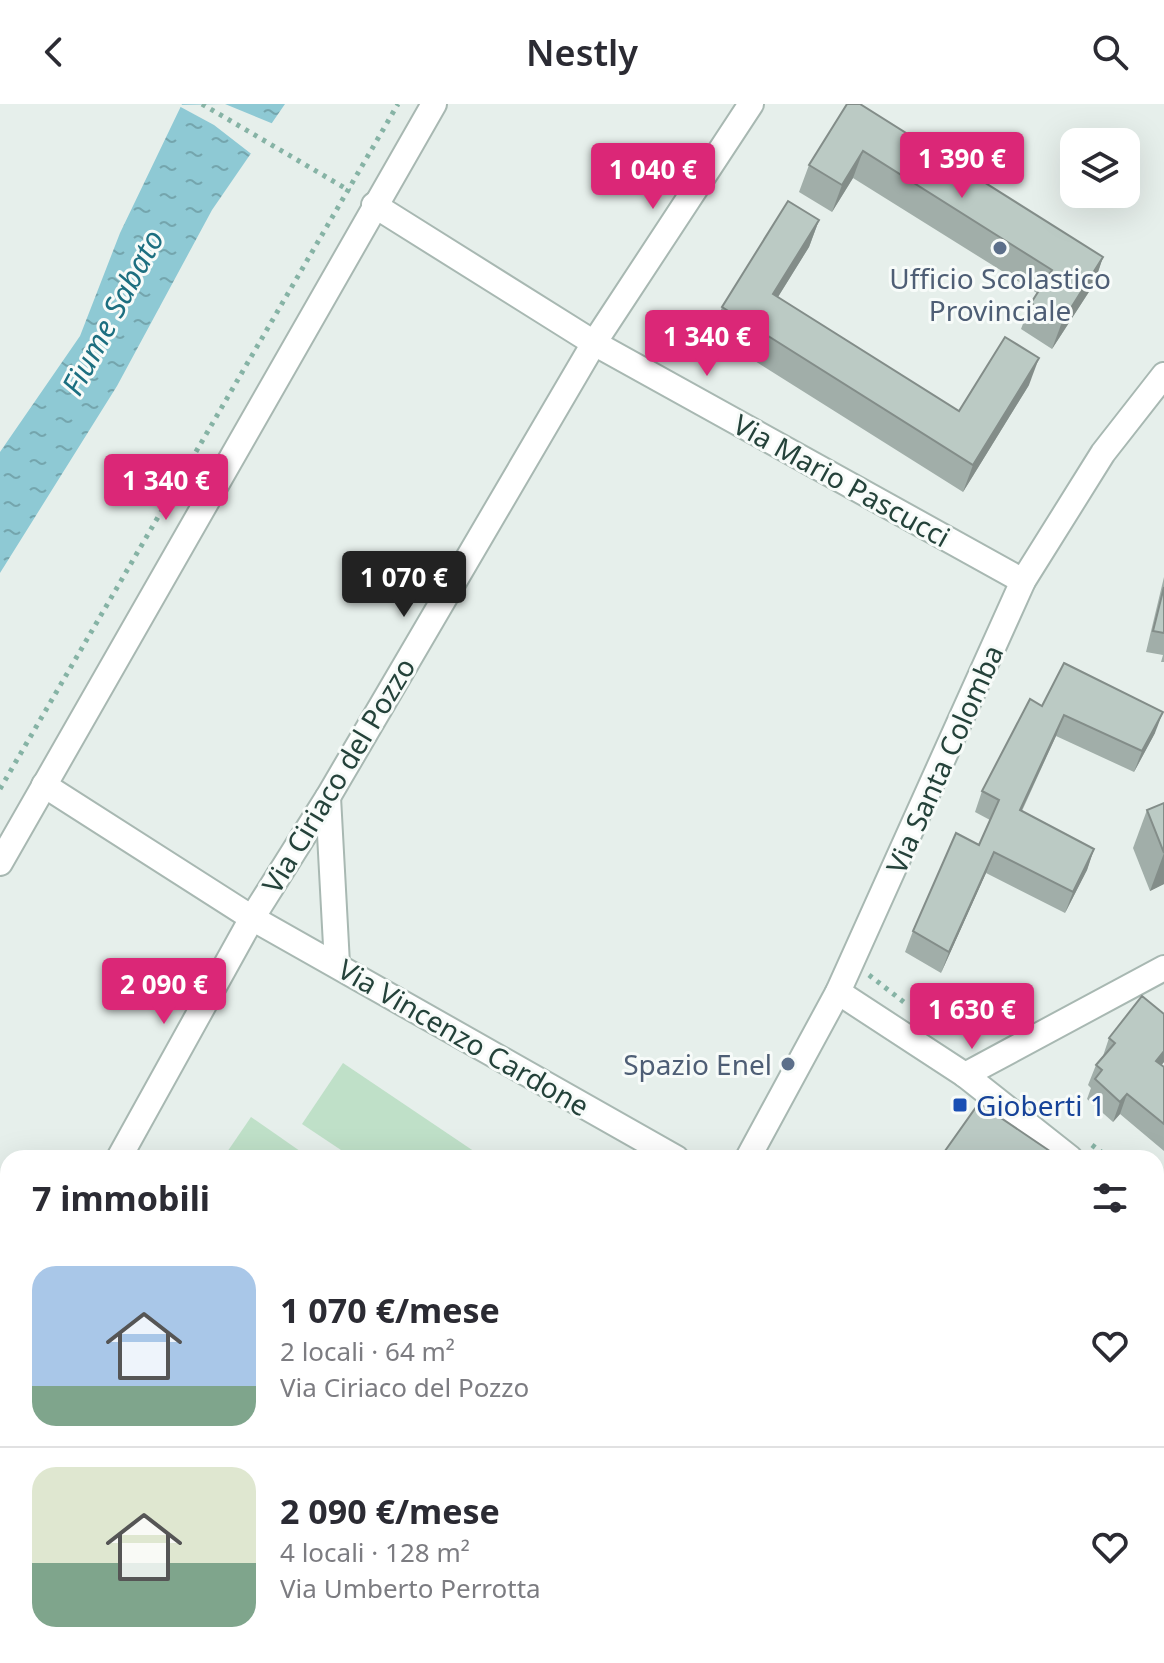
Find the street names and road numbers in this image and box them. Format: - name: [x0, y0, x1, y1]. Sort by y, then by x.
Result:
- street label: Via Mario Pascucci: [727, 405, 957, 555]
- street label: Via Santa Colomba: [877, 639, 1011, 879]
- street label: Via Ciriaco del Pozzo: [253, 650, 423, 900]
- street label: Via Vincenzo Cardone: [332, 950, 596, 1124]

